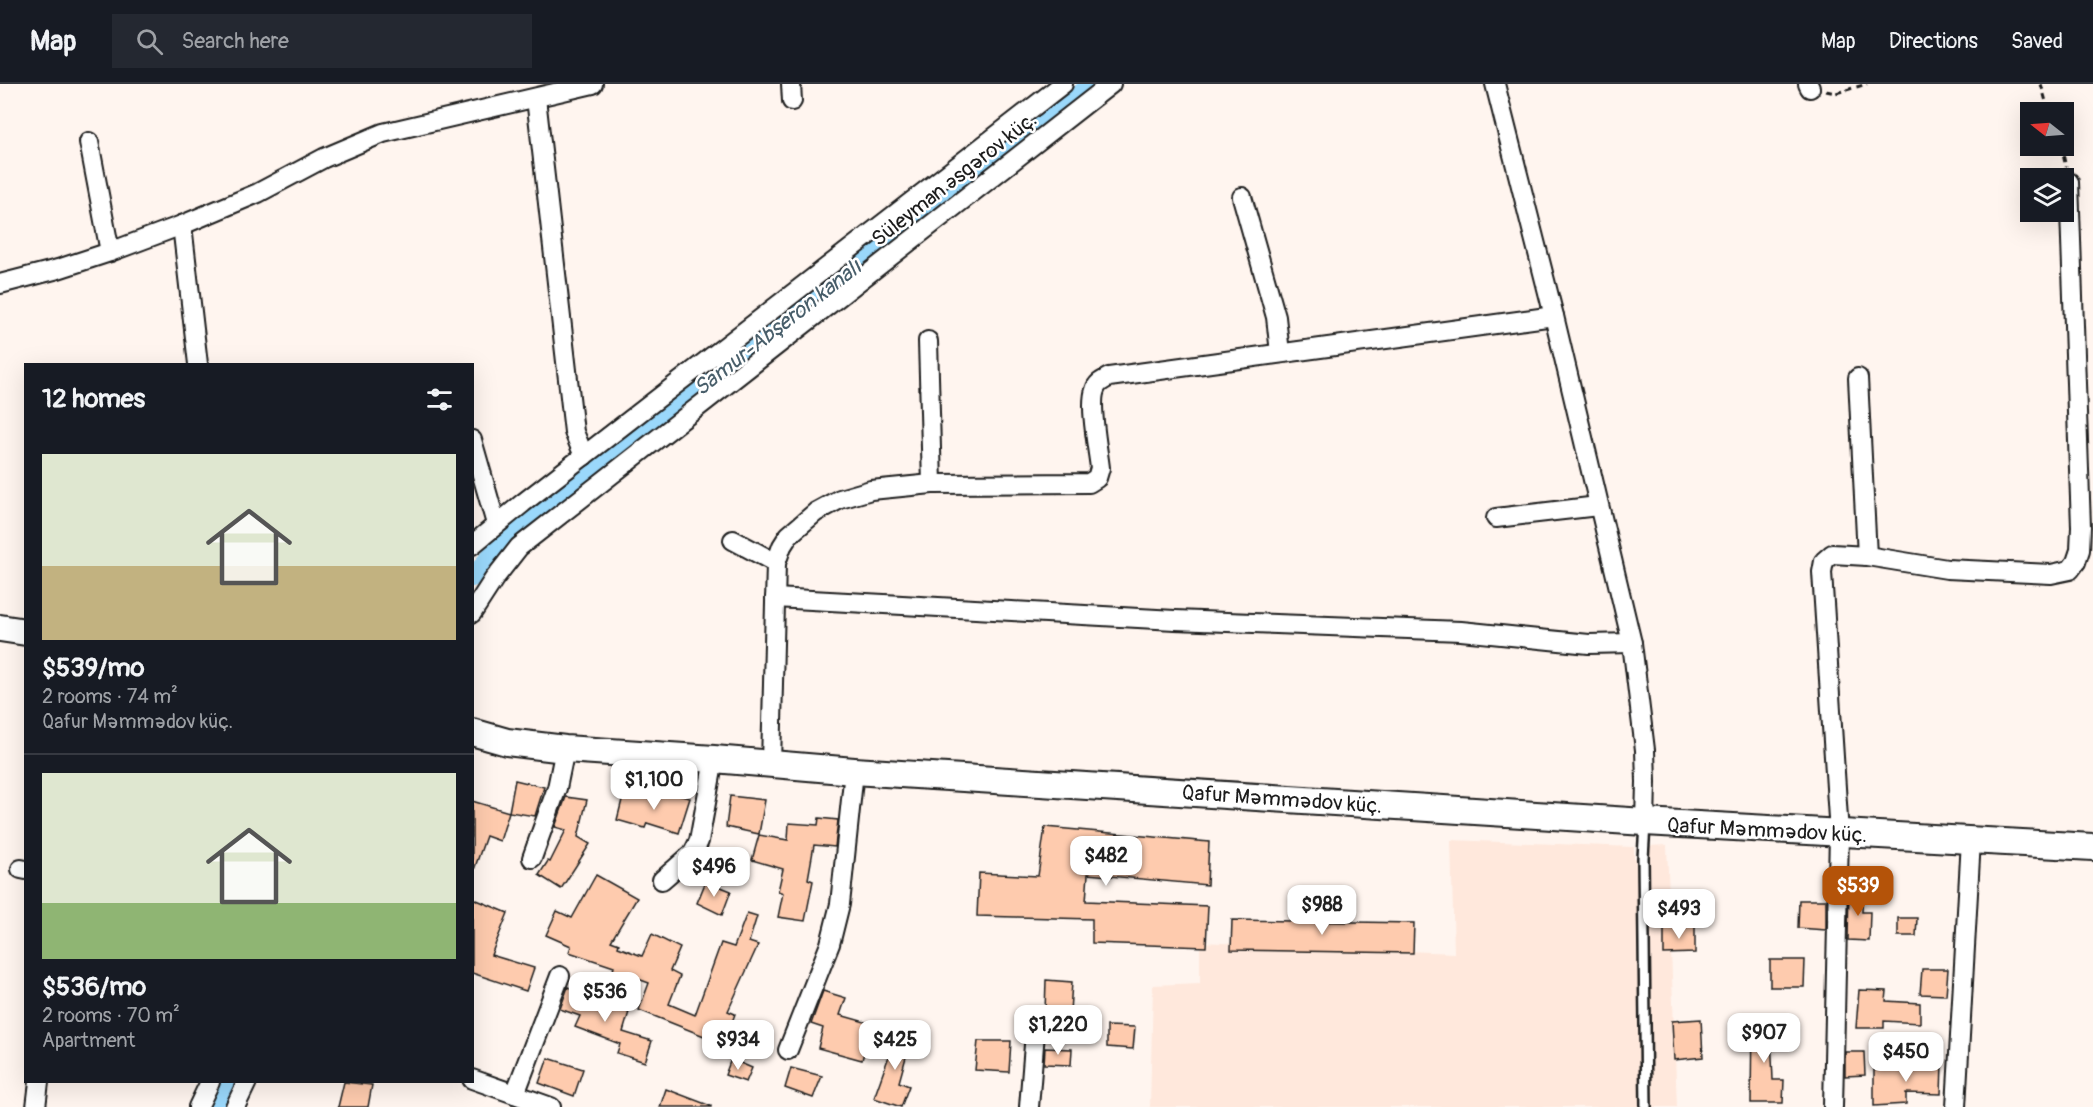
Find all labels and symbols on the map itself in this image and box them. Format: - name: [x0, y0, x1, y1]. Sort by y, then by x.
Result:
- north arrow: [2020, 102, 2074, 156]
- street label: Süleyman Əsgərov küç.: [866, 106, 1043, 252]
- water label: Samur-Abşeron kanalı: [688, 253, 868, 402]
- pin: $1,100: [605, 760, 703, 811]
- street label: Qafur Məmmədov küç.: [1181, 779, 1383, 820]
- street label: Qafur Məmmədov küç.: [1666, 812, 1868, 849]
- pin: $482: [1070, 836, 1142, 887]
- pin: $496: [678, 847, 750, 898]
- pin: $539: [1822, 866, 1894, 917]
- pin: $988: [1286, 885, 1358, 936]
- pin: $493: [1643, 889, 1715, 940]
- pin: $536: [569, 972, 641, 1023]
- pin: $1,220: [1009, 1005, 1107, 1056]
- pin: $907: [1728, 1013, 1800, 1064]
- pin: $934: [702, 1020, 774, 1071]
- pin: $425: [859, 1020, 931, 1071]
- pin: $450: [1870, 1032, 1942, 1083]

